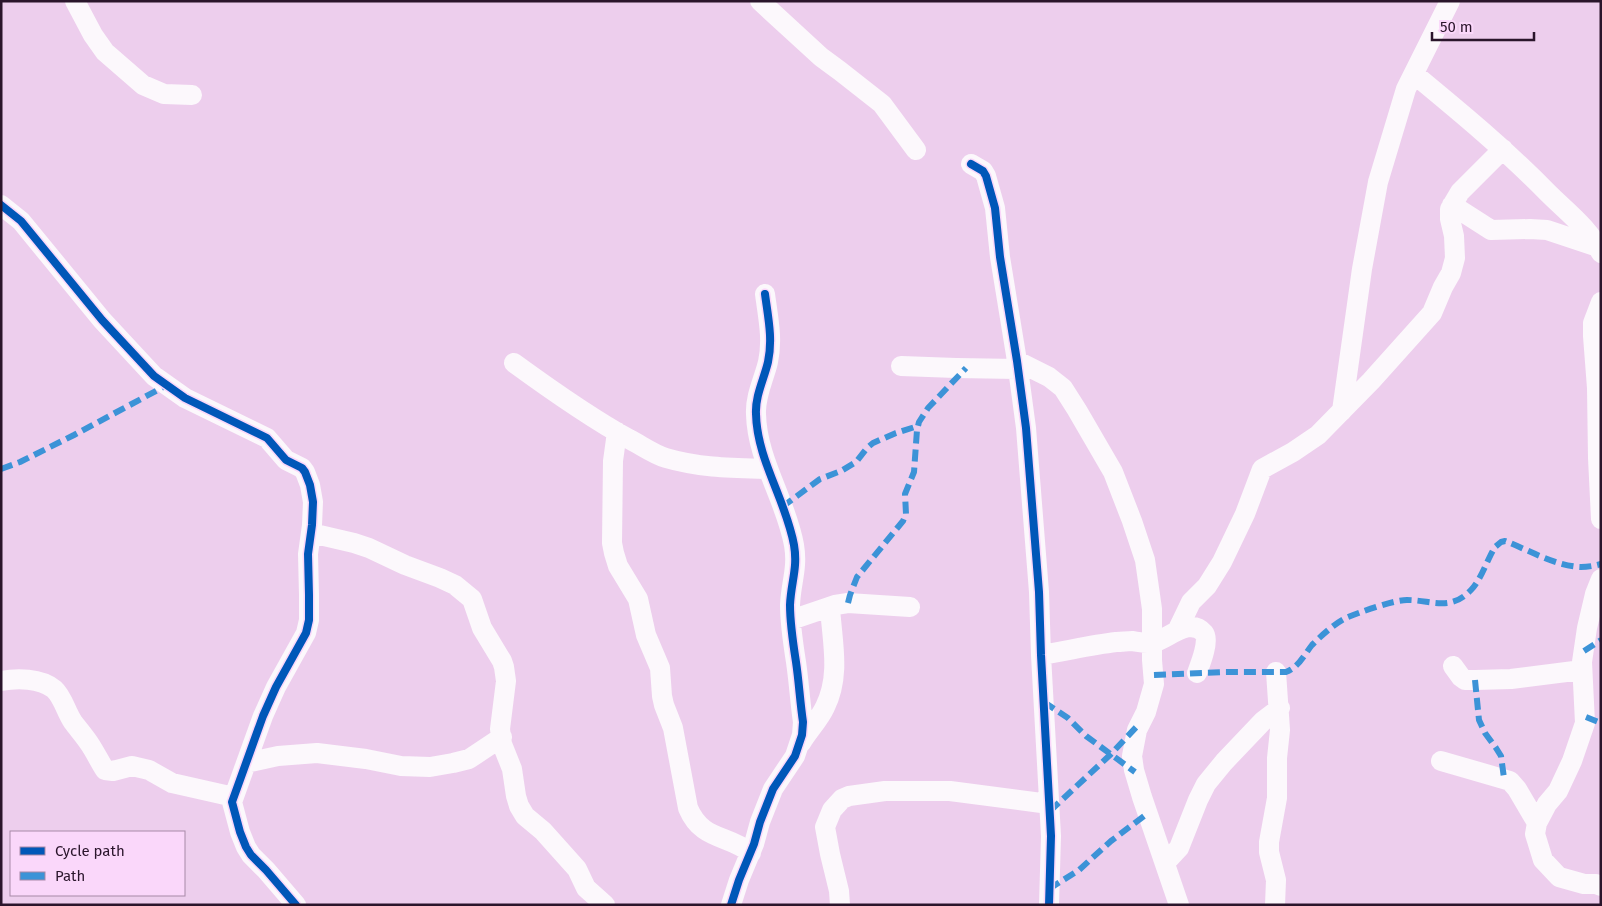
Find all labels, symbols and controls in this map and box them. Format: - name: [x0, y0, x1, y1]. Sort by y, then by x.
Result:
- scale bar: [1432, 10, 1534, 42]
- text: 50 m: [1440, 18, 1473, 36]
- legend: [10, 831, 185, 896]
- text: Cycle path: [55, 842, 125, 860]
- text: Path: [55, 867, 85, 885]

